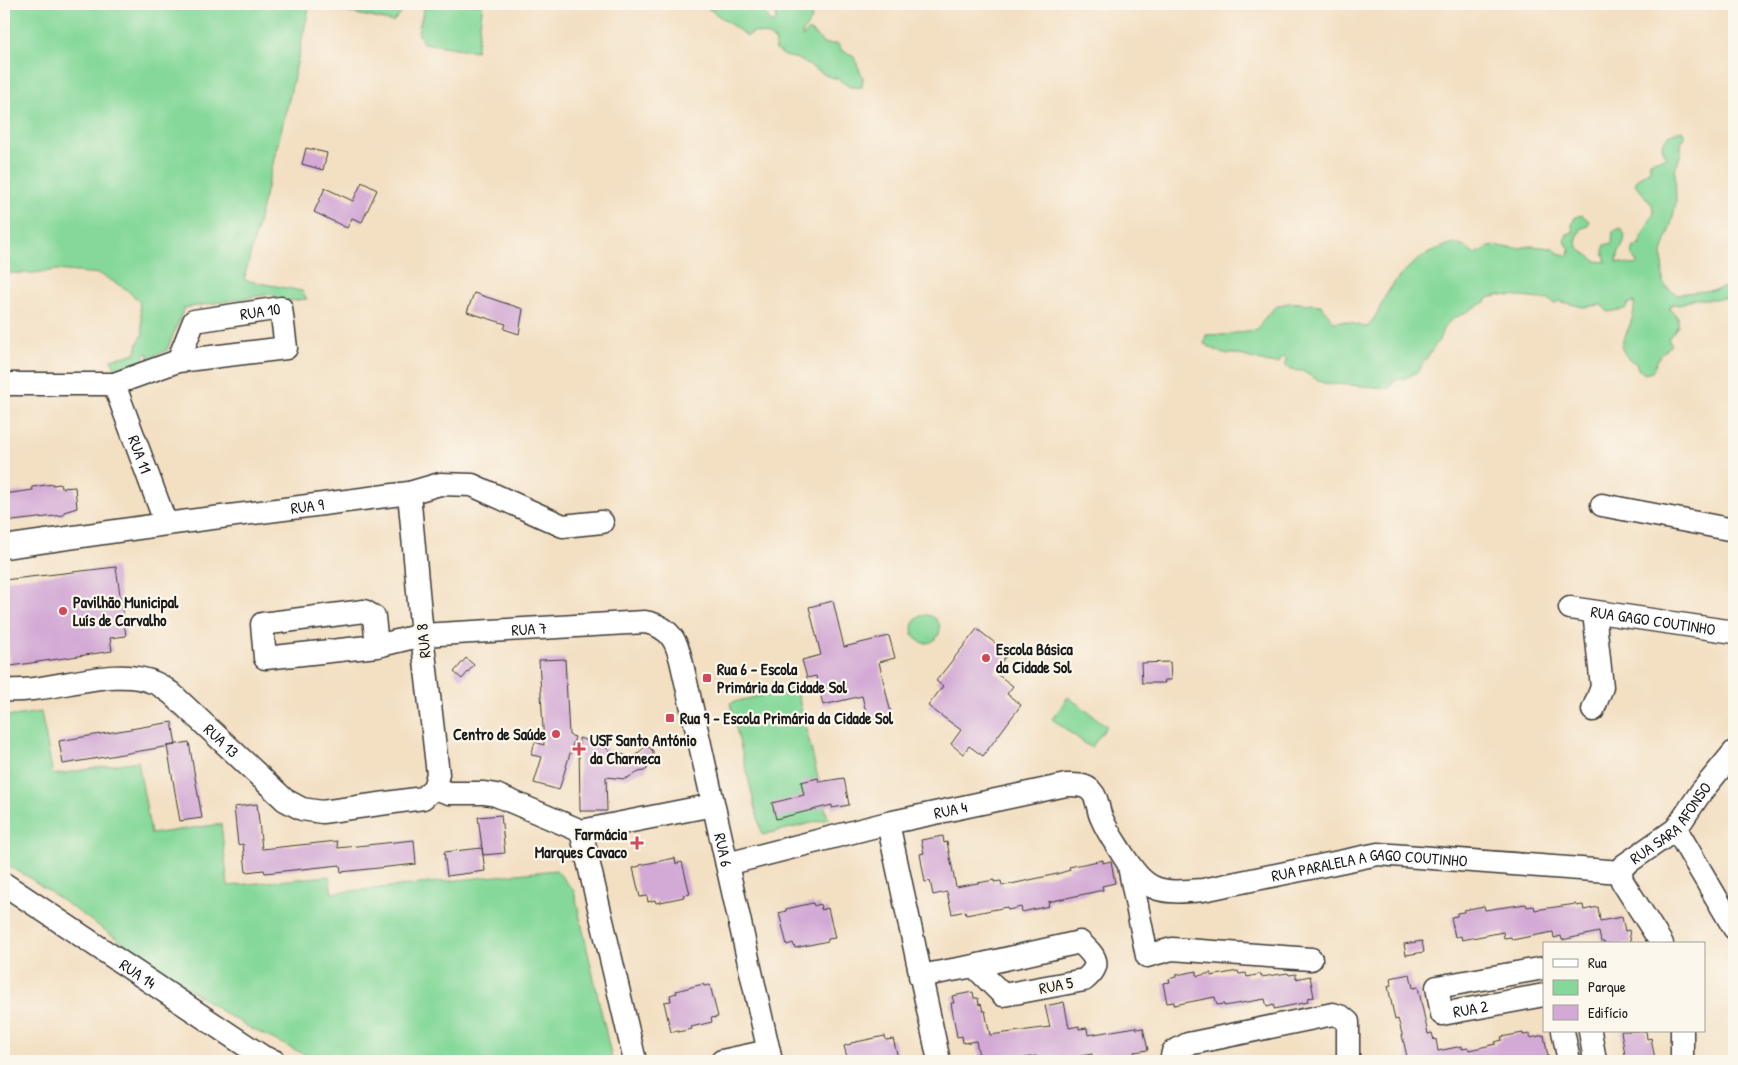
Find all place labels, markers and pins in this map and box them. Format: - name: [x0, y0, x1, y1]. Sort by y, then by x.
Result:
- place label: Pavilhão Municipal Luís de Carvalho: [73, 591, 179, 631]
- marker: Pavilhão Municipal Luís de Carvalho: [57, 605, 69, 617]
- place label: Escola Básica da Cidade Sol: [996, 638, 1073, 678]
- marker: Escola Básica da Cidade Sol: [980, 652, 992, 664]
- place label: Rua 6 - Escola Primária da Cidade Sol: [717, 658, 847, 698]
- marker: Rua 6 - Escola Primária da Cidade Sol: [701, 672, 713, 684]
- place label: Rua 9 - Escola Primária da Cidade Sol: [680, 707, 894, 729]
- marker: Rua 9 - Escola Primária da Cidade Sol: [664, 712, 676, 724]
- place label: Centro de Saúde: [453, 723, 547, 745]
- marker: Centro de Saúde: [550, 728, 562, 740]
- place label: USF Santo António da Charneca: [590, 729, 697, 769]
- marker: USF Santo António da Charneca: [572, 742, 586, 756]
- place label: Farmácia Marques Cavaco: [535, 823, 628, 864]
- marker: Farmácia Marques Cavaco: [631, 837, 643, 849]

